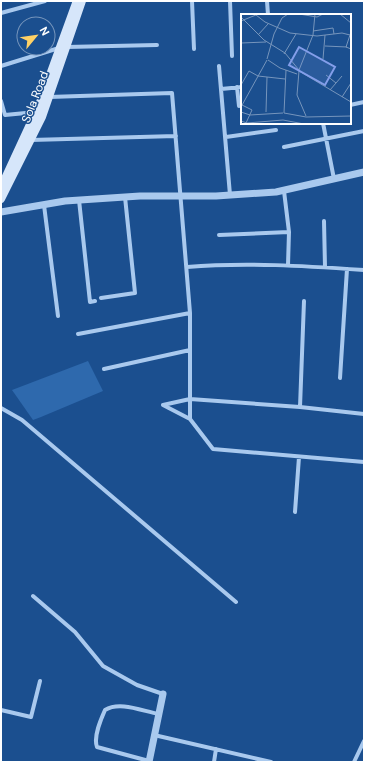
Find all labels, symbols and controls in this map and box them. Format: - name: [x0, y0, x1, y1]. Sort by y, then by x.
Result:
- inset map: [241, 14, 351, 124]
- north arrow: [16, 16, 56, 56]
- text: N: [37, 24, 53, 38]
- street label: Sola Road: [18, 69, 52, 125]

